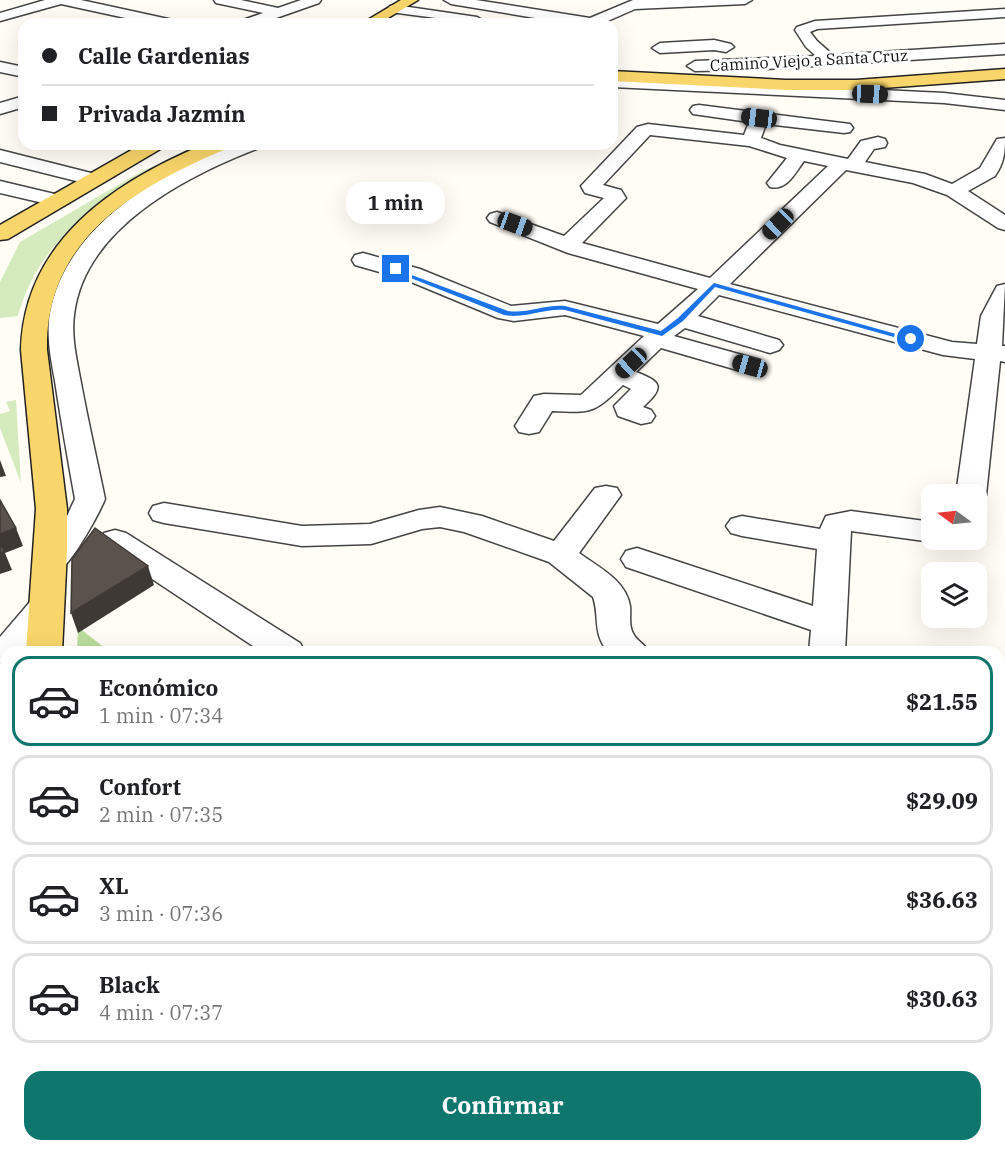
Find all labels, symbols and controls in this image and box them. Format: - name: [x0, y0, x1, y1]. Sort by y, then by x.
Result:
- text: Calle Gardenias: [78, 41, 250, 70]
- street label: Camino Viejo a Santa Cruz: [710, 45, 908, 75]
- car: [852, 84, 888, 104]
- text: Privada Jazmín: [78, 99, 246, 128]
- car: [740, 107, 778, 129]
- callout: 1 min: [346, 182, 446, 224]
- text: 1 min: [368, 189, 424, 216]
- car: [759, 205, 797, 243]
- car: [495, 209, 535, 239]
- route end: [382, 255, 409, 282]
- route start: [897, 325, 924, 352]
- car: [612, 344, 650, 382]
- car: [730, 352, 770, 380]
- north arrow: [921, 484, 987, 550]
- map controls: [921, 484, 987, 628]
- button: layers: [921, 562, 987, 628]
- text: Económico: [99, 673, 218, 702]
- icon: car: [27, 674, 81, 728]
- text: $21.55: [906, 687, 978, 716]
- text: 1 min · 07:34: [99, 702, 223, 729]
- text: Confort: [99, 772, 181, 801]
- icon: car: [27, 773, 81, 827]
- text: $29.09: [906, 786, 978, 815]
- text: 2 min · 07:35: [99, 801, 223, 828]
- text: XL: [99, 871, 129, 900]
- icon: car: [27, 872, 81, 926]
- text: $36.63: [906, 885, 978, 914]
- text: 3 min · 07:36: [99, 900, 223, 927]
- text: Black: [99, 970, 160, 999]
- icon: car: [27, 971, 81, 1025]
- text: $30.63: [906, 984, 978, 1013]
- text: 4 min · 07:37: [99, 999, 223, 1026]
- button: Confirmar: [24, 1071, 981, 1140]

